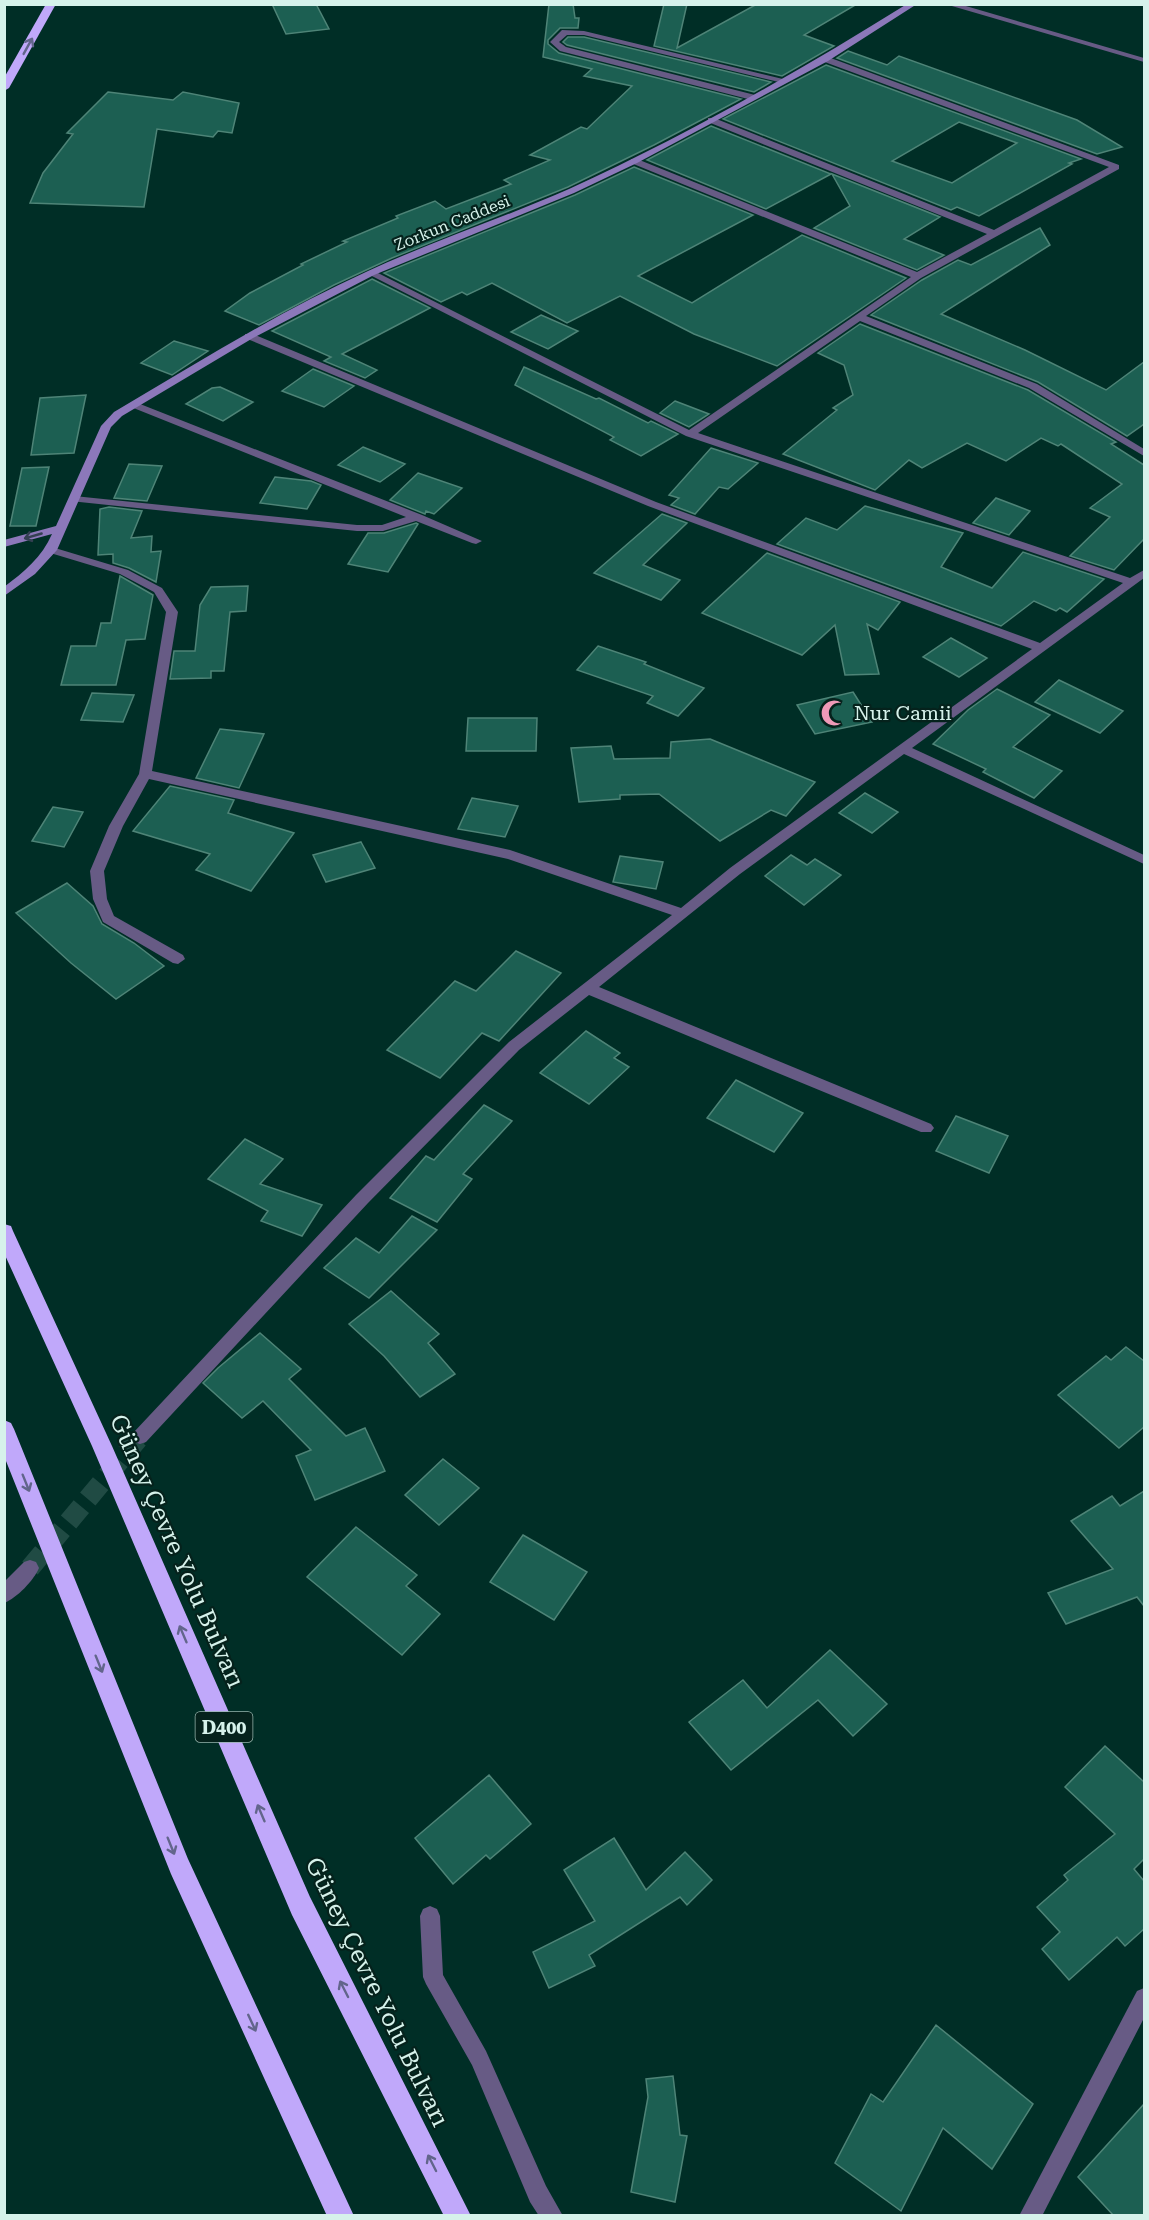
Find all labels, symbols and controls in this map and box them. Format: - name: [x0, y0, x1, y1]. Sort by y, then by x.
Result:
- one-way arrow: [22, 38, 34, 55]
- street label: Zorkun Caddesi: [391, 191, 513, 255]
- one-way arrow: [24, 531, 43, 542]
- mosque icon: Nur Camii: [819, 698, 849, 728]
- place label: Nur Camii: [854, 701, 952, 725]
- street label: Güney Çevre Yolu Bulvarı: [104, 1410, 250, 1692]
- one-way arrow: [21, 1474, 32, 1492]
- one-way arrow: [177, 1625, 188, 1643]
- one-way arrow: [94, 1655, 105, 1673]
- road number: D400: [196, 1712, 252, 1742]
- one-way arrow: [255, 1804, 266, 1822]
- one-way arrow: [166, 1836, 177, 1854]
- street label: Güney Çevre Yolu Bulvarı: [300, 1853, 455, 2131]
- one-way arrow: [338, 1981, 349, 1999]
- one-way arrow: [246, 2014, 258, 2032]
- one-way arrow: [426, 2155, 437, 2173]

